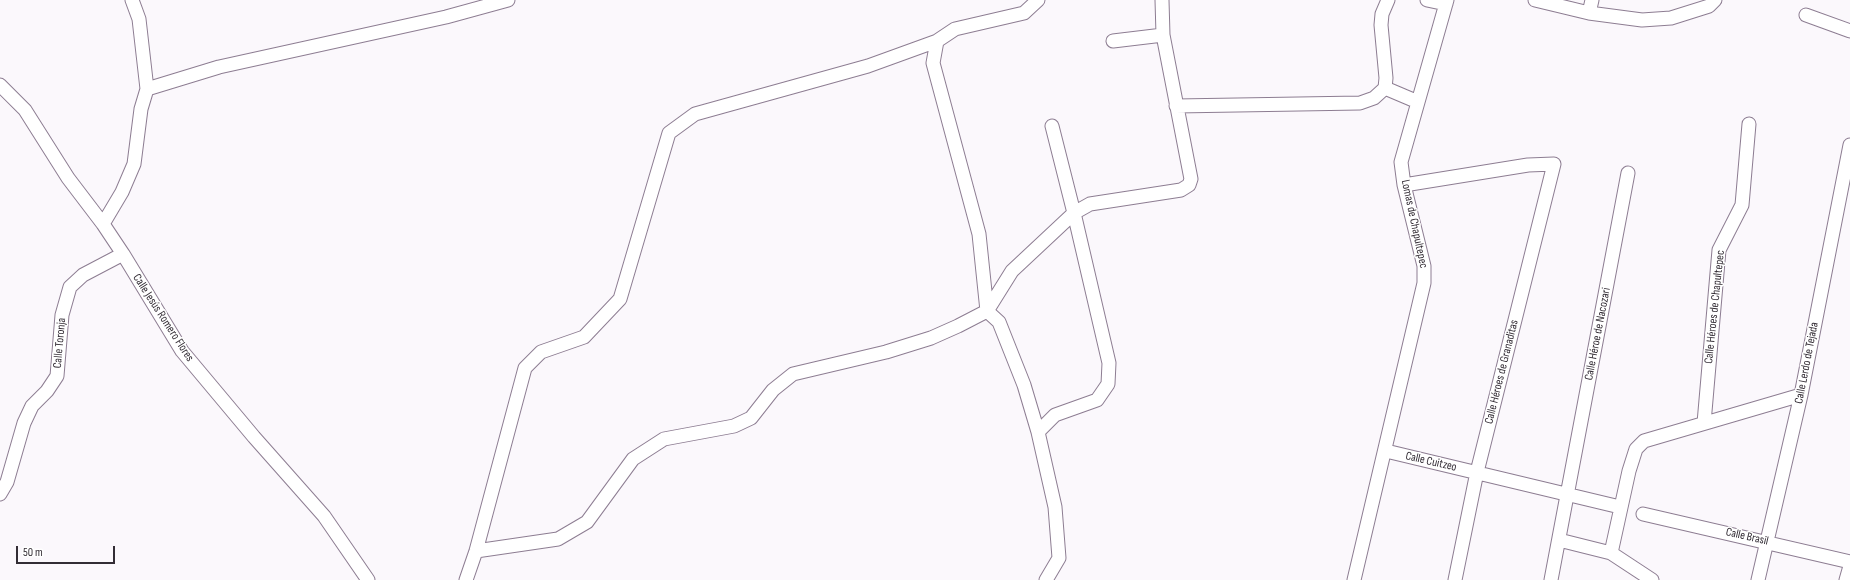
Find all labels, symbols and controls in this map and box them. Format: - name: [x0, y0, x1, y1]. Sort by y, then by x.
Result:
- street label: Lomas de Chapultepec: [1398, 178, 1430, 270]
- street label: Calle Héroes de Chapultepec: [1702, 249, 1728, 365]
- street label: Calle Jesús Romero Flores: [129, 272, 197, 364]
- street label: Calle Héroe de Nacozari: [1582, 286, 1614, 382]
- street label: Calle Toronja: [51, 317, 69, 369]
- street label: Calle Héroes de Granaditas: [1482, 318, 1522, 426]
- street label: Calle Lerdo de Tejada: [1792, 321, 1822, 405]
- street label: Calle Cuitzeo: [1404, 449, 1458, 475]
- street label: Calle Brasil: [1724, 525, 1770, 549]
- scale bar: [18, 538, 117, 564]
- text: 50 m: [23, 545, 43, 560]

